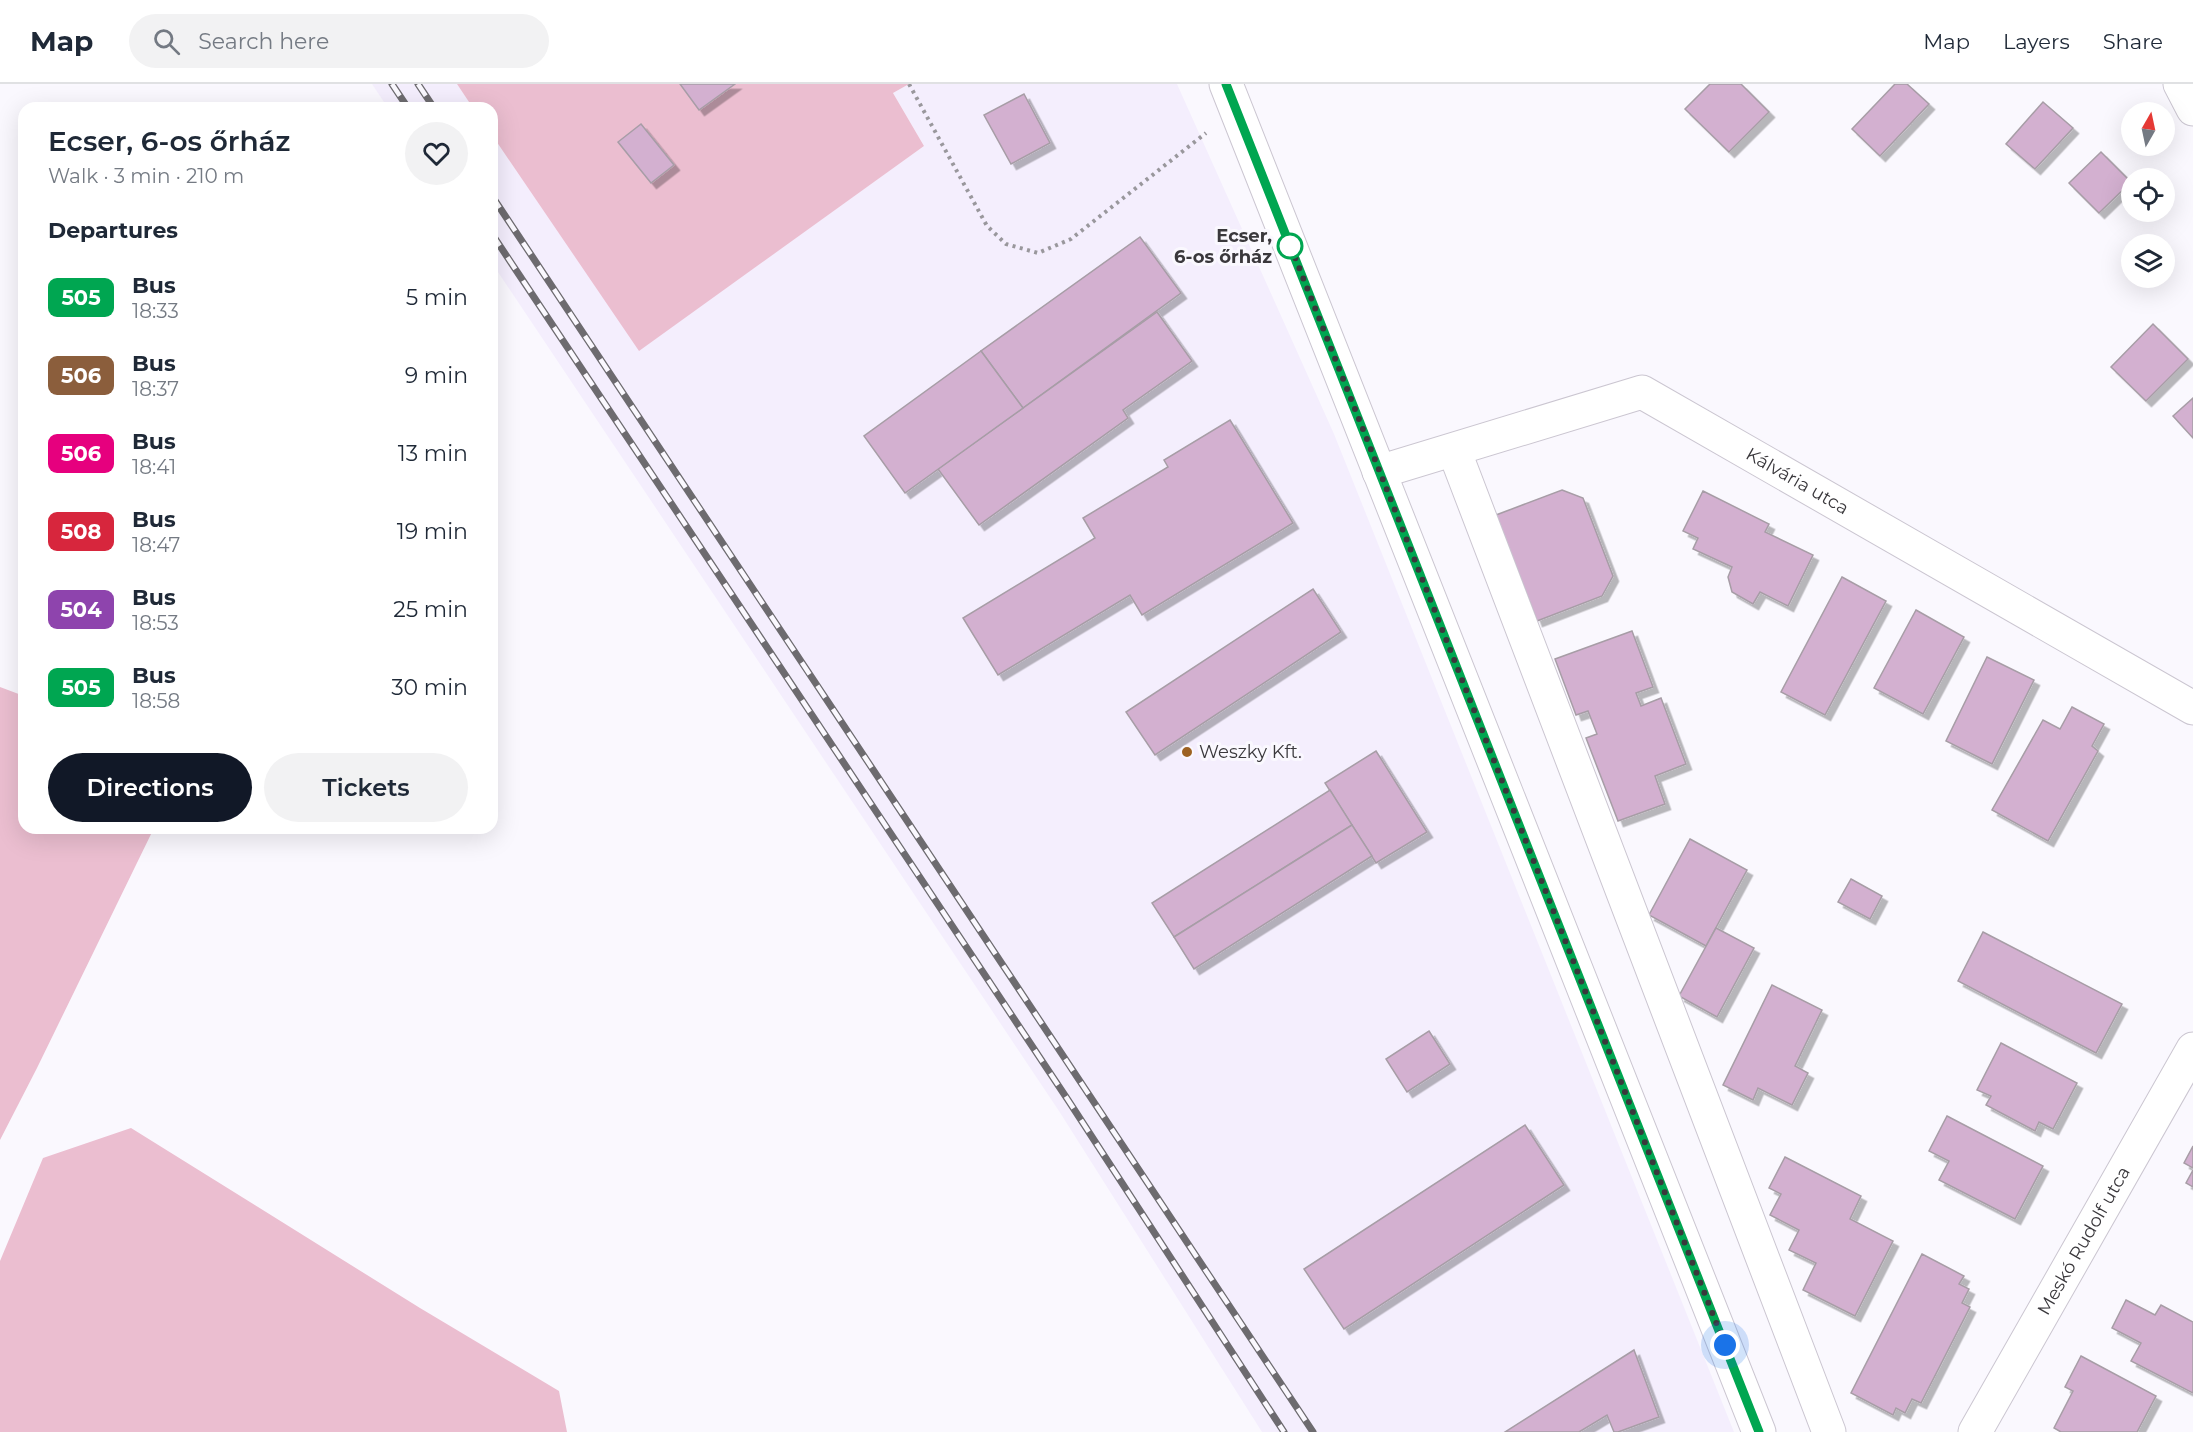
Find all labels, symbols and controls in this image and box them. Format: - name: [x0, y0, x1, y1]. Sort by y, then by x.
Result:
- search box: [129, 14, 549, 68]
- text: Map: [30, 24, 93, 58]
- icon: search: [150, 25, 183, 58]
- text: Search here: [198, 28, 329, 55]
- text: Map: [1923, 29, 1970, 54]
- text: Layers: [2003, 29, 2070, 54]
- text: Share: [2103, 29, 2163, 54]
- north arrow: [2121, 102, 2175, 156]
- map controls: [2121, 102, 2175, 288]
- button: heart: [405, 122, 468, 185]
- text: Ecser, 6-os őrház: [48, 124, 290, 158]
- text: Walk · 3 min · 210 m: [48, 164, 244, 188]
- button: locate: [2121, 168, 2175, 222]
- text: Departures: [48, 217, 178, 244]
- place label: Ecser, 6-os őrház: [1174, 225, 1272, 268]
- marker: Ecser, 6-os őrház: [1277, 233, 1303, 259]
- button: layers: [2121, 234, 2175, 288]
- text: Bus: [132, 272, 176, 299]
- text: 5 min: [406, 284, 468, 311]
- text: 505: [61, 285, 101, 310]
- text: 18:33: [132, 299, 179, 323]
- text: Bus: [132, 350, 176, 377]
- text: 9 min: [405, 362, 468, 389]
- text: 506: [61, 363, 101, 388]
- text: 18:37: [132, 377, 179, 401]
- text: Bus: [132, 428, 176, 455]
- text: 13 min: [398, 440, 468, 467]
- text: 506: [61, 441, 101, 466]
- street label: Kálvária utca: [1742, 443, 1853, 519]
- text: 18:41: [132, 455, 176, 479]
- text: Bus: [132, 506, 176, 533]
- text: 19 min: [397, 518, 468, 545]
- text: 508: [61, 519, 101, 544]
- text: 18:47: [132, 533, 180, 557]
- text: Bus: [132, 584, 176, 611]
- text: 25 min: [393, 596, 468, 623]
- text: 504: [60, 597, 102, 622]
- text: 18:53: [132, 611, 179, 635]
- text: Bus: [132, 662, 176, 689]
- text: 30 min: [391, 674, 468, 701]
- text: 505: [61, 675, 101, 700]
- text: 18:58: [132, 689, 180, 713]
- place label: Weszky Kft.: [1199, 741, 1302, 763]
- marker: Weszky Kft.: [1180, 745, 1194, 759]
- button: Directions: [48, 753, 252, 822]
- button: Tickets: [264, 753, 468, 822]
- street label: Meskó Rudolf utca: [2033, 1163, 2135, 1319]
- your location: [1710, 1330, 1740, 1360]

